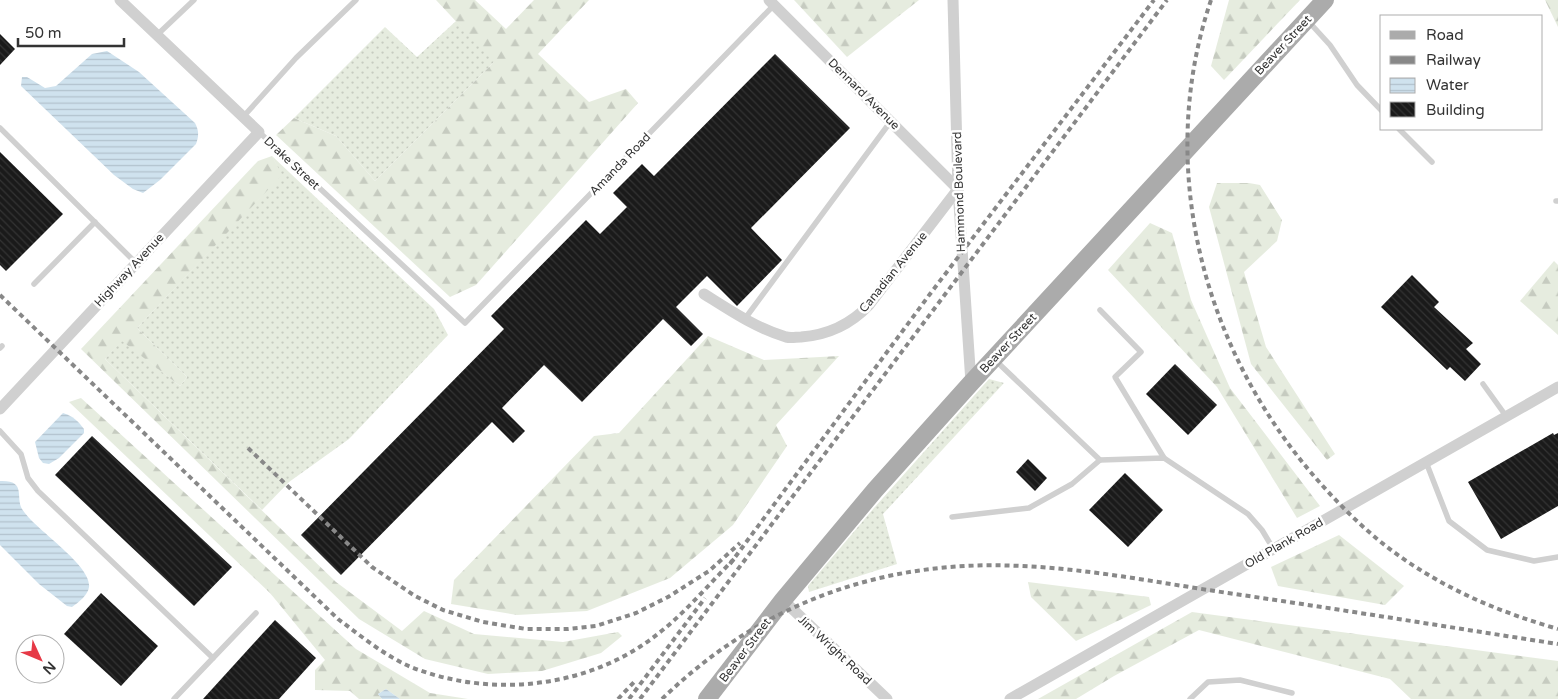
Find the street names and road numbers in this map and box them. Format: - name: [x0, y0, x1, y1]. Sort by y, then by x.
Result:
- street label: Beaver Street: [1252, 12, 1315, 78]
- street label: Dennard Avenue: [825, 55, 903, 133]
- street label: Amanda Road: [587, 130, 653, 198]
- street label: Hammond Boulevard: [950, 131, 968, 253]
- street label: Drake Street: [261, 134, 323, 193]
- street label: Canadian Avenue: [856, 229, 930, 315]
- street label: Highway Avenue: [91, 230, 167, 310]
- street label: Beaver Street: [977, 310, 1040, 376]
- street label: Old Plank Road: [1242, 515, 1326, 571]
- street label: Jim Wright Road: [795, 612, 875, 688]
- street label: Beaver Street: [716, 615, 774, 685]

